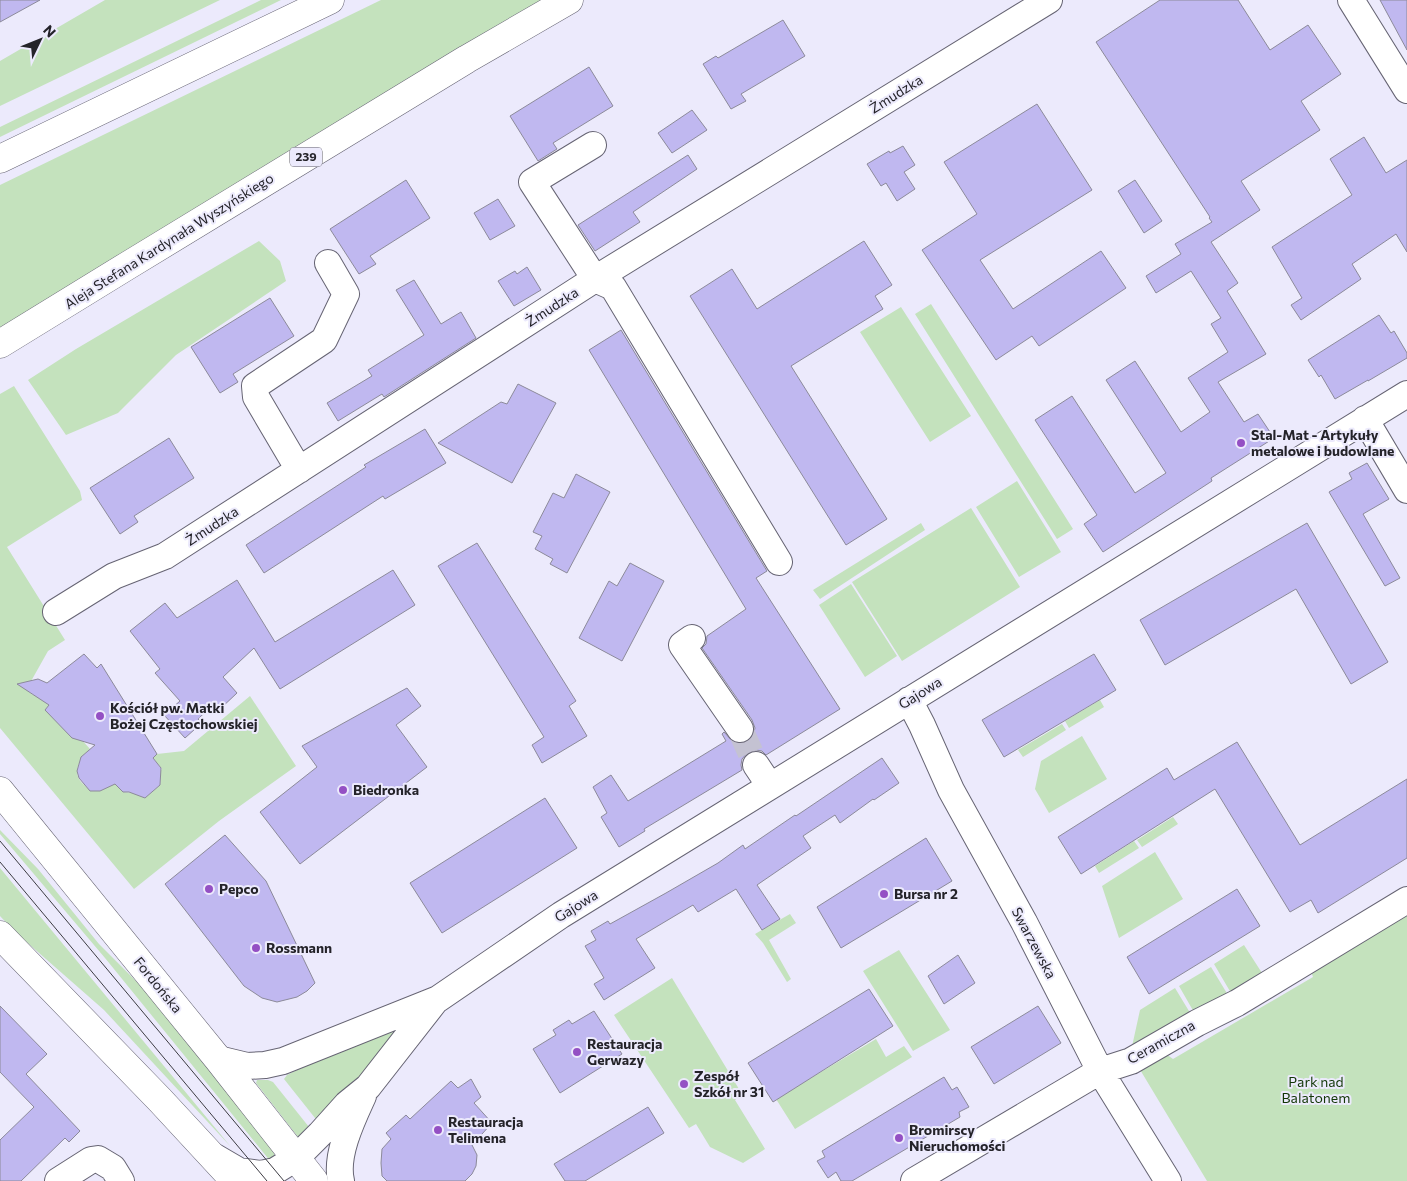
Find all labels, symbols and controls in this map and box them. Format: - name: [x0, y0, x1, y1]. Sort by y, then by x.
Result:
- north arrow: [15, 15, 65, 65]
- text: N: [40, 21, 60, 40]
- street label: Żmudzka: [866, 71, 925, 117]
- road number: 239: [290, 148, 322, 166]
- street label: Aleja Stefana Kardynała Wyszyńskiego: [61, 169, 276, 312]
- street label: Żmudzka: [522, 283, 581, 330]
- place label: Stal-Mat - Artykuły metalowe i budowlane: [1251, 426, 1394, 459]
- marker: Stal-Mat - Artykuły metalowe i budowlane: [1235, 437, 1247, 449]
- street label: Żmudzka: [182, 502, 241, 549]
- street label: Gajowa: [895, 673, 944, 712]
- place label: Kościół pw. Matki Bożej Częstochowskiej: [110, 699, 258, 732]
- marker: Kościół pw. Matki Bożej Częstochowskiej: [94, 710, 106, 722]
- place label: Biedronka: [353, 781, 419, 798]
- marker: Biedronka: [337, 784, 349, 796]
- place label: Pepco: [219, 880, 259, 897]
- marker: Pepco: [203, 883, 215, 895]
- place label: Bursa nr 2: [894, 885, 958, 902]
- street label: Gajowa: [551, 886, 600, 925]
- marker: Bursa nr 2: [878, 888, 890, 900]
- street label: Swarzewska: [1009, 904, 1060, 981]
- place label: Rossmann: [266, 939, 332, 956]
- marker: Rossmann: [250, 942, 262, 954]
- street label: Fordońska: [131, 953, 186, 1016]
- street label: Ceramiczna: [1124, 1016, 1198, 1067]
- place label: Restauracja Gerwazy: [587, 1035, 662, 1068]
- marker: Restauracja Gerwazy: [571, 1046, 583, 1058]
- place label: Zespół Szkół nr 31: [694, 1067, 764, 1100]
- park label: Park nad Balatonem: [1282, 1073, 1350, 1106]
- marker: Zespół Szkół nr 31: [678, 1078, 690, 1090]
- place label: Restauracja Telimena: [448, 1113, 523, 1146]
- place label: Bromirscy Nieruchomości: [909, 1121, 1006, 1154]
- marker: Restauracja Telimena: [432, 1124, 444, 1136]
- marker: Bromirscy Nieruchomości: [893, 1132, 905, 1144]

